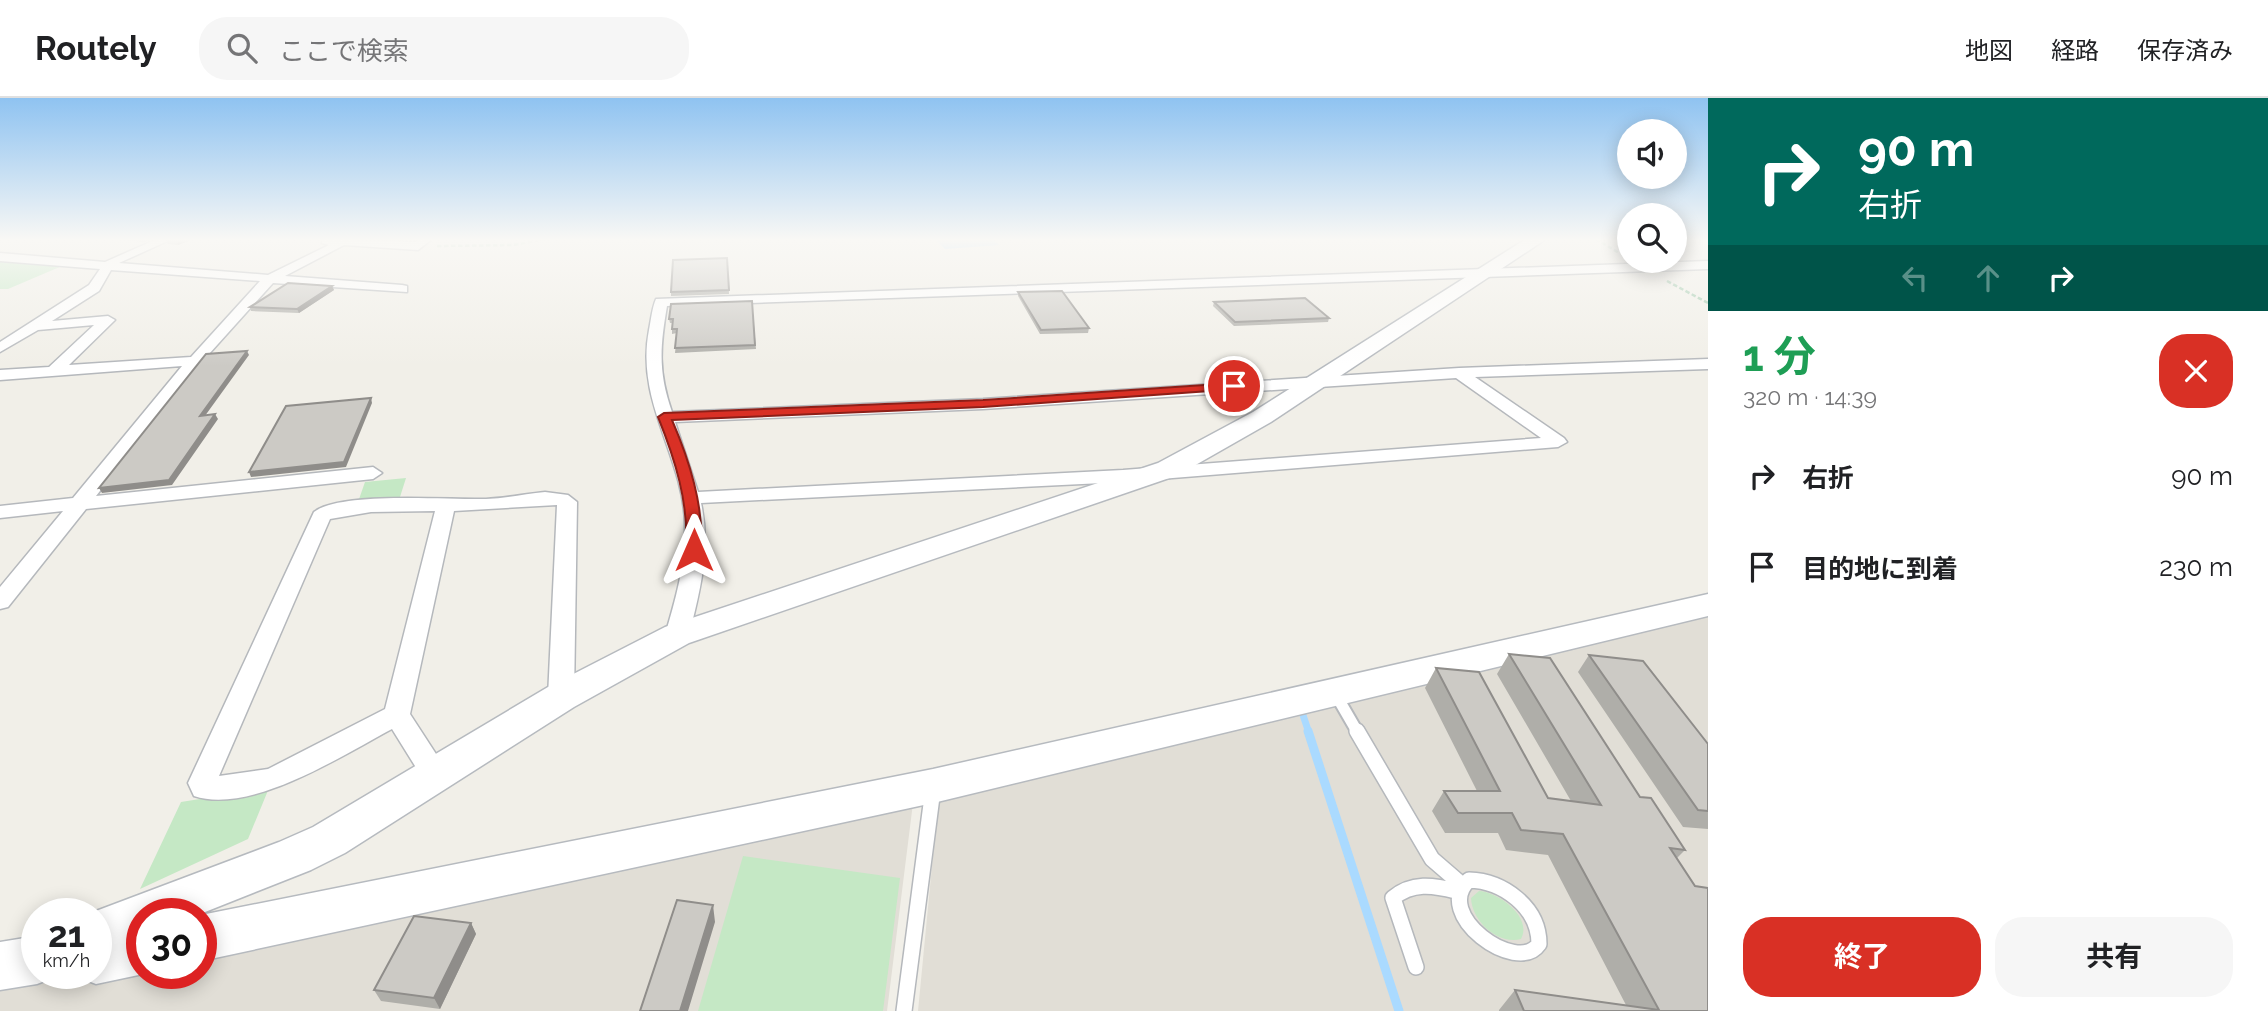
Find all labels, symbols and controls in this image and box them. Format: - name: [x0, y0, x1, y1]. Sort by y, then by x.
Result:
- search box: [199, 17, 689, 80]
- text: Routely: [35, 29, 157, 68]
- icon: search: [223, 29, 261, 67]
- text: ここで検索: [279, 36, 409, 66]
- text: 地図: [1965, 36, 2013, 65]
- text: 経路: [2051, 36, 2099, 65]
- text: 保存済み: [2137, 36, 2233, 65]
- map controls: [1617, 119, 1687, 273]
- button: sound: [1617, 119, 1687, 189]
- text: 90 m: [1858, 120, 1974, 177]
- icon: right: [1743, 126, 1834, 217]
- text: 右折: [1858, 186, 1922, 223]
- button: search: [1617, 203, 1687, 273]
- icon: left: [1896, 259, 1934, 297]
- icon: ahead: [1969, 259, 2007, 297]
- icon: right: [2042, 259, 2080, 297]
- text: 1 分: [1743, 332, 1816, 381]
- button: close: [2159, 334, 2233, 408]
- pin: [1204, 356, 1264, 416]
- icon: arrive: [1215, 367, 1253, 405]
- text: 320 m · 14:39: [1743, 383, 1877, 410]
- icon: right: [1743, 457, 1781, 495]
- text: 90 m: [2171, 461, 2233, 491]
- text: 右折: [1802, 463, 1854, 493]
- position arrow: [657, 513, 731, 587]
- icon: arrive: [1743, 548, 1781, 586]
- text: 230 m: [2159, 552, 2233, 582]
- text: 目的地に到着: [1802, 554, 1958, 584]
- speed limit sign: 30: [126, 898, 217, 989]
- text: 21: [48, 914, 85, 955]
- button: 終了: [1743, 917, 1981, 997]
- button: 共有: [1995, 917, 2233, 997]
- text: km/h: [43, 950, 90, 971]

